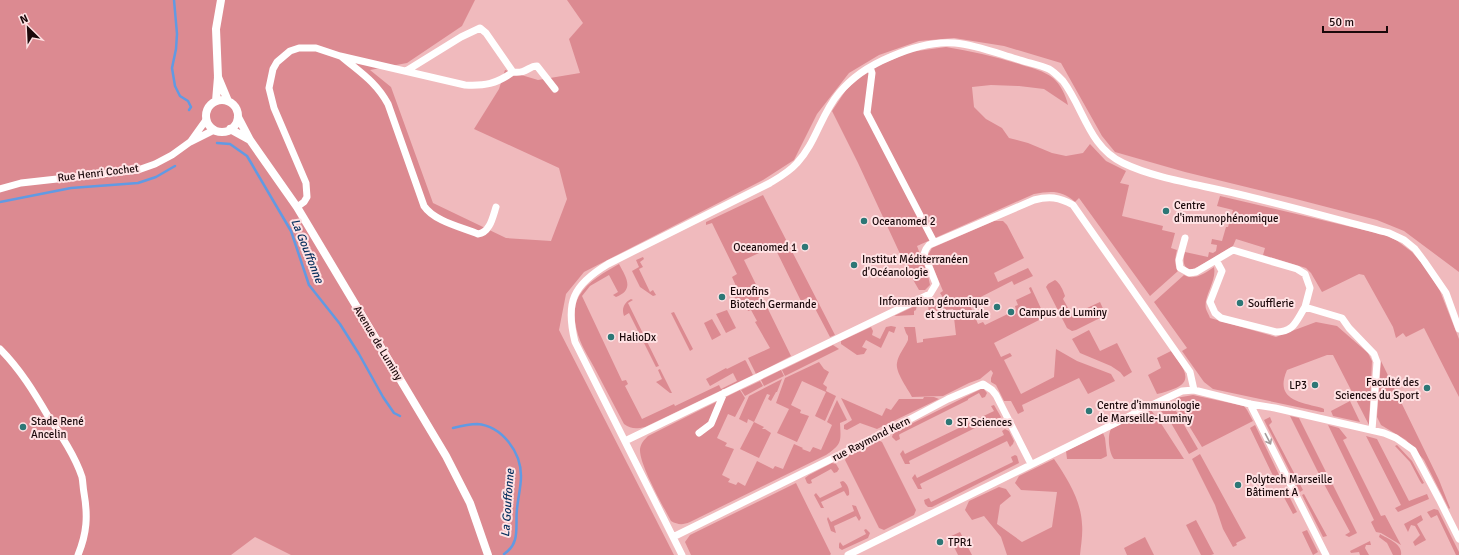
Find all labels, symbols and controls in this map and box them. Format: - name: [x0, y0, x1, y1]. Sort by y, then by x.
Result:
- north arrow: [8, 8, 48, 48]
- scale bar: [1323, 8, 1387, 34]
- text: N: [18, 12, 30, 27]
- text: 50 m: [1329, 15, 1354, 30]
- street label: Rue Henri Cochet: [57, 162, 139, 184]
- place label: Centre d'immunophénomique: [1174, 199, 1278, 225]
- marker: Centre d'immunophénomique: [1161, 206, 1171, 216]
- place label: Oceanomed 2: [872, 215, 936, 228]
- marker: Oceanomed 2: [859, 216, 869, 226]
- water label: La Gouffonne: [287, 217, 327, 286]
- place label: Oceanomed 1: [733, 241, 797, 254]
- marker: Oceanomed 1: [800, 242, 810, 252]
- place label: Institut Méditerranéen d'Océanologie: [862, 253, 968, 279]
- marker: Institut Méditerranéen d'Océanologie: [849, 260, 859, 270]
- place label: Eurofins Biotech Germande: [730, 285, 816, 311]
- marker: Eurofins Biotech Germande: [717, 292, 727, 302]
- place label: Information génomique et structurale: [879, 295, 989, 321]
- place label: Soufflerie: [1248, 297, 1294, 310]
- marker: Soufflerie: [1235, 298, 1245, 308]
- marker: Information génomique et structurale: [992, 302, 1002, 312]
- street label: Avenue de Luminy: [351, 303, 406, 383]
- place label: Campus de Luminy: [1019, 306, 1108, 319]
- marker: Campus de Luminy: [1006, 307, 1016, 317]
- place label: HalioDx: [619, 331, 656, 344]
- marker: HalioDx: [606, 332, 616, 342]
- place label: Faculté des Sciences du Sport: [1335, 376, 1419, 402]
- place label: LP3: [1289, 379, 1307, 392]
- marker: LP3: [1310, 380, 1320, 390]
- marker: Faculté des Sciences du Sport: [1422, 383, 1432, 393]
- place label: Centre d'immunologie de Marseille-Luminy: [1097, 399, 1200, 425]
- marker: Centre d'immunologie de Marseille-Luminy: [1084, 406, 1094, 416]
- street label: rue Raymond Kern: [830, 414, 912, 464]
- place label: Stade René Ancelin: [31, 415, 84, 441]
- place label: ST Sciences: [957, 416, 1012, 429]
- marker: ST Sciences: [944, 417, 954, 427]
- marker: Stade René Ancelin: [18, 422, 28, 432]
- one-way arrow: [1264, 432, 1272, 444]
- water label: La Gouffonne: [498, 467, 518, 538]
- place label: Polytech Marseille Bâtiment A: [1246, 473, 1332, 499]
- marker: Polytech Marseille Bâtiment A: [1233, 480, 1243, 490]
- place label: TPR1: [948, 536, 972, 549]
- marker: TPR1: [935, 537, 945, 547]

